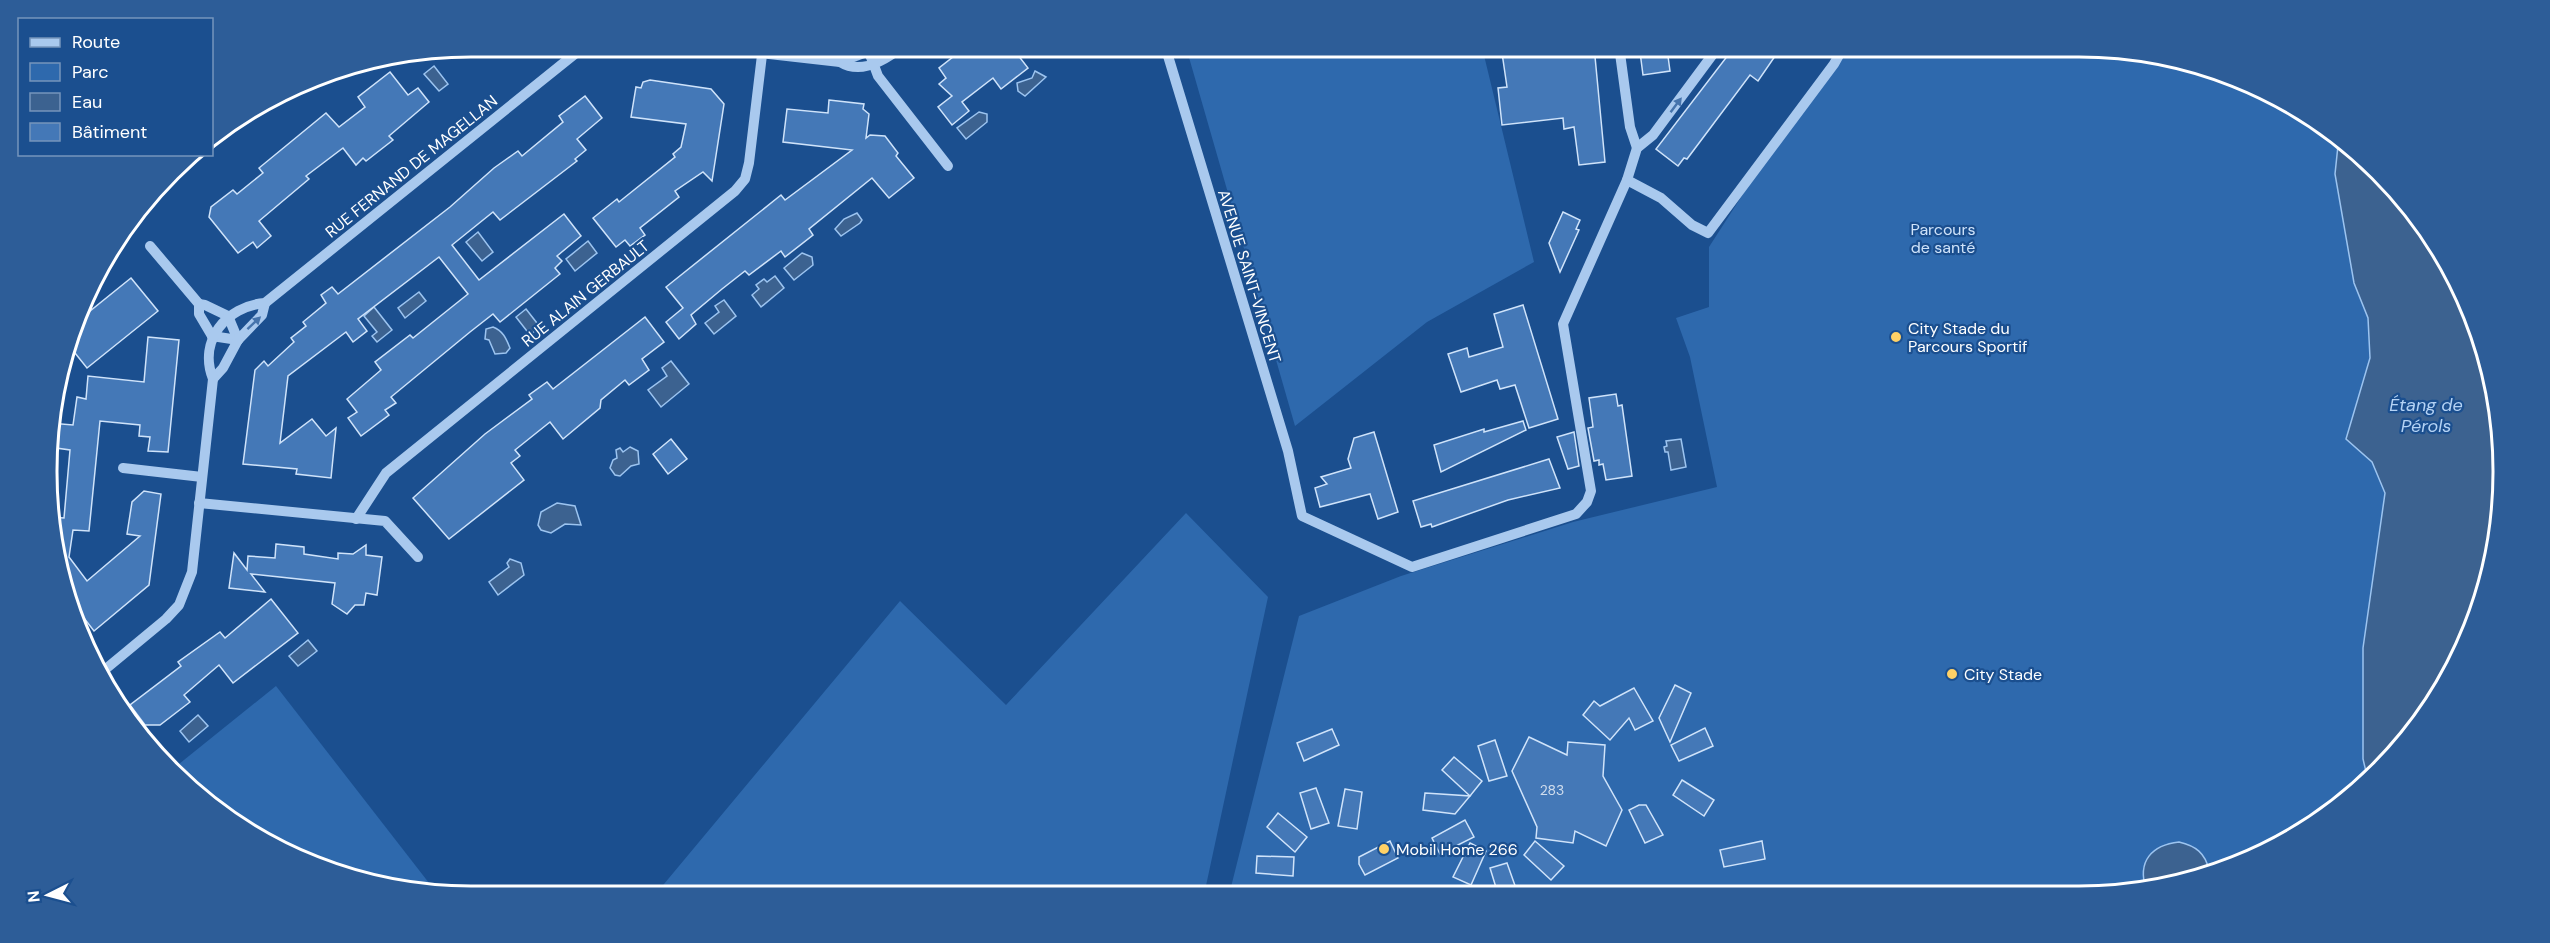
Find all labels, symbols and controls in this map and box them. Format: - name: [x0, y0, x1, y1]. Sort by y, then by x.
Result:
- legend: [18, 18, 213, 156]
- text: Route: [72, 30, 120, 54]
- text: Parc: [72, 60, 108, 84]
- text: Eau: [72, 90, 102, 114]
- street label: RUE FERNAND DE MAGELLAN: [321, 90, 502, 242]
- one-way arrow: [1670, 97, 1682, 113]
- text: Bâtiment: [72, 120, 147, 144]
- street label: AVENUE SAINT-VINCENT: [1213, 187, 1286, 366]
- park label: Parcours de santé: [1911, 219, 1976, 258]
- street label: RUE ALAIN GERBAULT: [517, 235, 653, 351]
- one-way arrow: [247, 316, 262, 330]
- place label: City Stade du Parcours Sportif: [1908, 318, 2028, 357]
- marker: City Stade du Parcours Sportif: [1889, 330, 1903, 344]
- water label: Étang de Pérols: [2389, 393, 2463, 438]
- place label: City Stade: [1964, 664, 2042, 685]
- marker: City Stade: [1945, 667, 1959, 681]
- house number: 283: [1540, 781, 1564, 799]
- place label: Mobil Home 266: [1396, 839, 1518, 860]
- marker: Mobil Home 266: [1377, 842, 1391, 856]
- north arrow: [18, 865, 78, 925]
- text: N: [23, 890, 45, 903]

